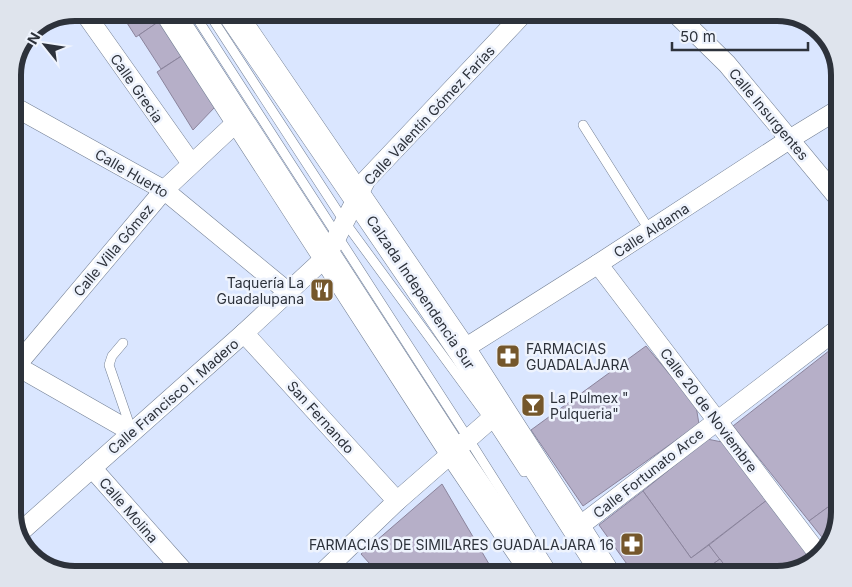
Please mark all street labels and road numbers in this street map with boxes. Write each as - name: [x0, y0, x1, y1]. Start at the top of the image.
- street label: Calle Valentín Gómez Farías: [360, 42, 498, 188]
- street label: Calle Grecia: [107, 50, 167, 126]
- street label: Calle Insurgentes: [726, 65, 812, 163]
- street label: Calle Huerto: [92, 145, 172, 201]
- street label: Calle Aldama: [610, 199, 692, 261]
- street label: Calle Villa Gómez: [69, 200, 157, 300]
- street label: Calzada Independencia Sur: [363, 212, 479, 372]
- street label: Calle Francisco I. Madero: [104, 335, 242, 457]
- street label: Calle 20 de Noviembre: [657, 345, 761, 475]
- street label: San Fernando: [284, 377, 358, 457]
- street label: Calle Fortunato Arce: [590, 425, 706, 521]
- street label: Calle Molina: [96, 474, 162, 546]

